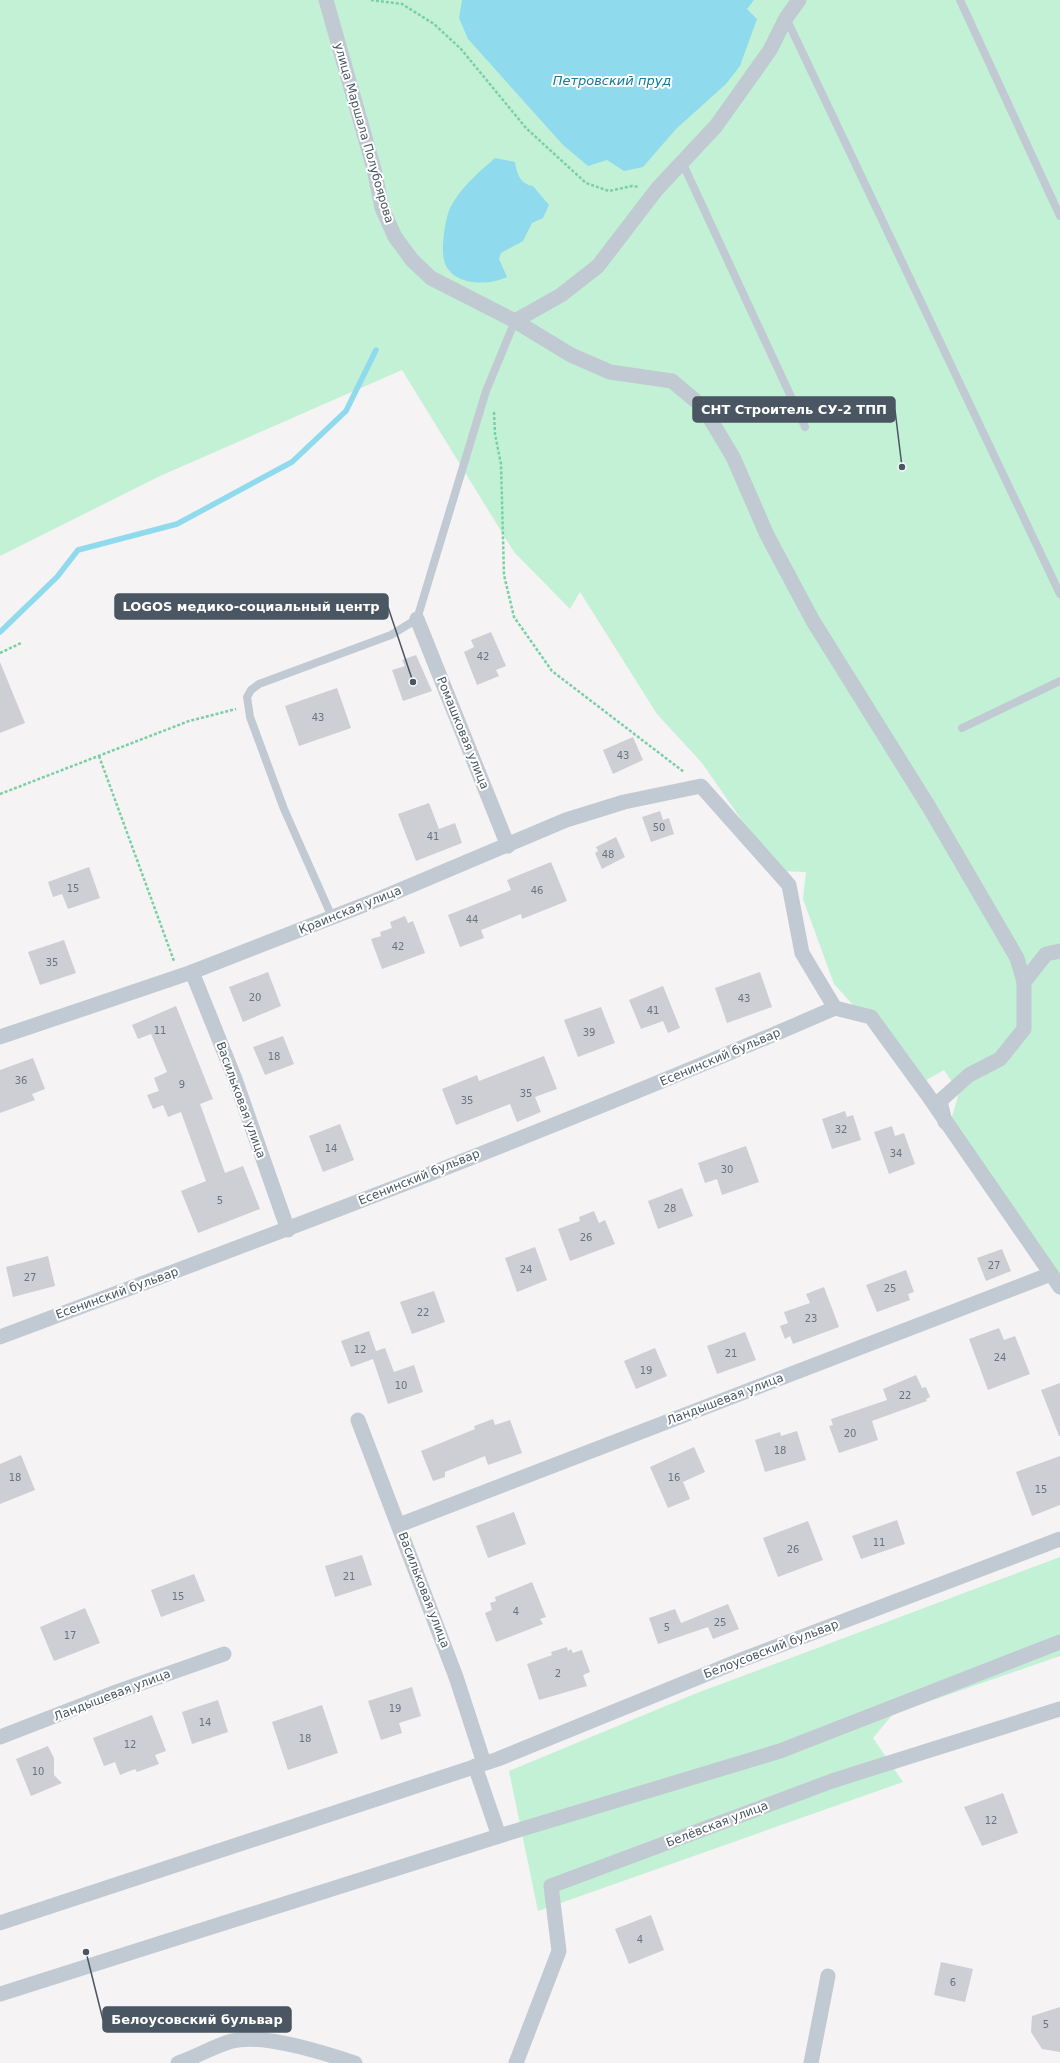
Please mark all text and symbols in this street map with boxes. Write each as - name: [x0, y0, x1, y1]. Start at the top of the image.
- street label: улица Маршала Полубоярова: [332, 41, 396, 225]
- water label: Петровский пруд: [553, 73, 671, 88]
- callout: СНТ Строитель СУ-2 ТПП: [693, 397, 895, 422]
- text: СНТ Строитель СУ-2 ТПП: [701, 402, 887, 417]
- callout: LOGOS медико-социальный центр: [115, 594, 388, 619]
- text: LOGOS медико-социальный центр: [122, 599, 380, 614]
- house number: 42: [477, 651, 489, 662]
- street label: Ромашковая улица: [434, 675, 492, 791]
- house number: 43: [312, 712, 324, 723]
- house number: 43: [617, 750, 629, 761]
- house number: 50: [653, 822, 665, 833]
- house number: 41: [427, 831, 439, 842]
- house number: 48: [602, 849, 614, 860]
- house number: 15: [67, 883, 79, 894]
- street label: Краинская улица: [297, 883, 403, 937]
- house number: 46: [531, 885, 543, 896]
- house number: 44: [466, 914, 478, 925]
- house number: 42: [392, 941, 404, 952]
- house number: 35: [46, 957, 58, 968]
- house number: 20: [249, 992, 261, 1003]
- house number: 43: [738, 993, 750, 1004]
- house number: 41: [647, 1005, 659, 1016]
- house number: 11: [154, 1025, 166, 1036]
- street label: Есенинский бульвар: [658, 1025, 782, 1089]
- house number: 39: [583, 1027, 595, 1038]
- street label: Васильковая улица: [213, 1040, 269, 1160]
- house number: 18: [268, 1051, 280, 1062]
- house number: 36: [15, 1075, 27, 1086]
- house number: 9: [179, 1079, 185, 1090]
- house number: 35: [520, 1088, 532, 1099]
- house number: 35: [461, 1095, 473, 1106]
- house number: 32: [835, 1124, 847, 1135]
- house number: 14: [325, 1143, 337, 1154]
- street label: Есенинский бульвар: [356, 1146, 482, 1208]
- house number: 34: [890, 1148, 902, 1159]
- house number: 30: [721, 1164, 733, 1175]
- house number: 5: [217, 1195, 223, 1206]
- house number: 28: [664, 1203, 676, 1214]
- house number: 26: [580, 1232, 592, 1243]
- house number: 27: [988, 1260, 1000, 1271]
- street label: Есенинский бульвар: [54, 1264, 180, 1322]
- house number: 24: [520, 1264, 532, 1275]
- house number: 27: [24, 1272, 36, 1283]
- house number: 25: [884, 1283, 896, 1294]
- house number: 22: [417, 1307, 429, 1318]
- house number: 23: [805, 1313, 817, 1324]
- house number: 12: [354, 1344, 366, 1355]
- house number: 21: [725, 1348, 737, 1359]
- house number: 24: [994, 1352, 1006, 1363]
- house number: 19: [640, 1365, 652, 1376]
- street label: Ландышевая улица: [665, 1370, 785, 1428]
- house number: 10: [395, 1380, 407, 1391]
- house number: 22: [899, 1390, 911, 1401]
- house number: 20: [844, 1428, 856, 1439]
- house number: 18: [774, 1445, 786, 1456]
- house number: 18: [9, 1472, 21, 1483]
- house number: 16: [668, 1472, 680, 1483]
- house number: 15: [1035, 1484, 1047, 1495]
- street label: Васильковая улица: [395, 1530, 453, 1650]
- house number: 11: [873, 1537, 885, 1548]
- house number: 26: [787, 1544, 799, 1555]
- house number: 21: [343, 1571, 355, 1582]
- house number: 15: [172, 1591, 184, 1602]
- house number: 4: [513, 1606, 519, 1617]
- street label: Белоусовский бульвар: [702, 1617, 840, 1681]
- house number: 25: [714, 1617, 726, 1628]
- house number: 5: [664, 1622, 670, 1633]
- house number: 17: [64, 1630, 76, 1641]
- street label: Ландышевая улица: [52, 1666, 172, 1724]
- house number: 2: [555, 1668, 561, 1679]
- house number: 19: [389, 1703, 401, 1714]
- house number: 14: [199, 1717, 211, 1728]
- house number: 18: [299, 1733, 311, 1744]
- house number: 12: [124, 1739, 136, 1750]
- house number: 10: [32, 1766, 44, 1777]
- street label: Белёвская улица: [664, 1798, 770, 1850]
- house number: 12: [985, 1815, 997, 1826]
- house number: 4: [637, 1934, 643, 1945]
- house number: 6: [950, 1977, 956, 1988]
- callout: Белоусовский бульвар: [103, 2007, 291, 2032]
- text: Белоусовский бульвар: [111, 2012, 283, 2027]
- house number: 5: [1043, 2019, 1049, 2030]

